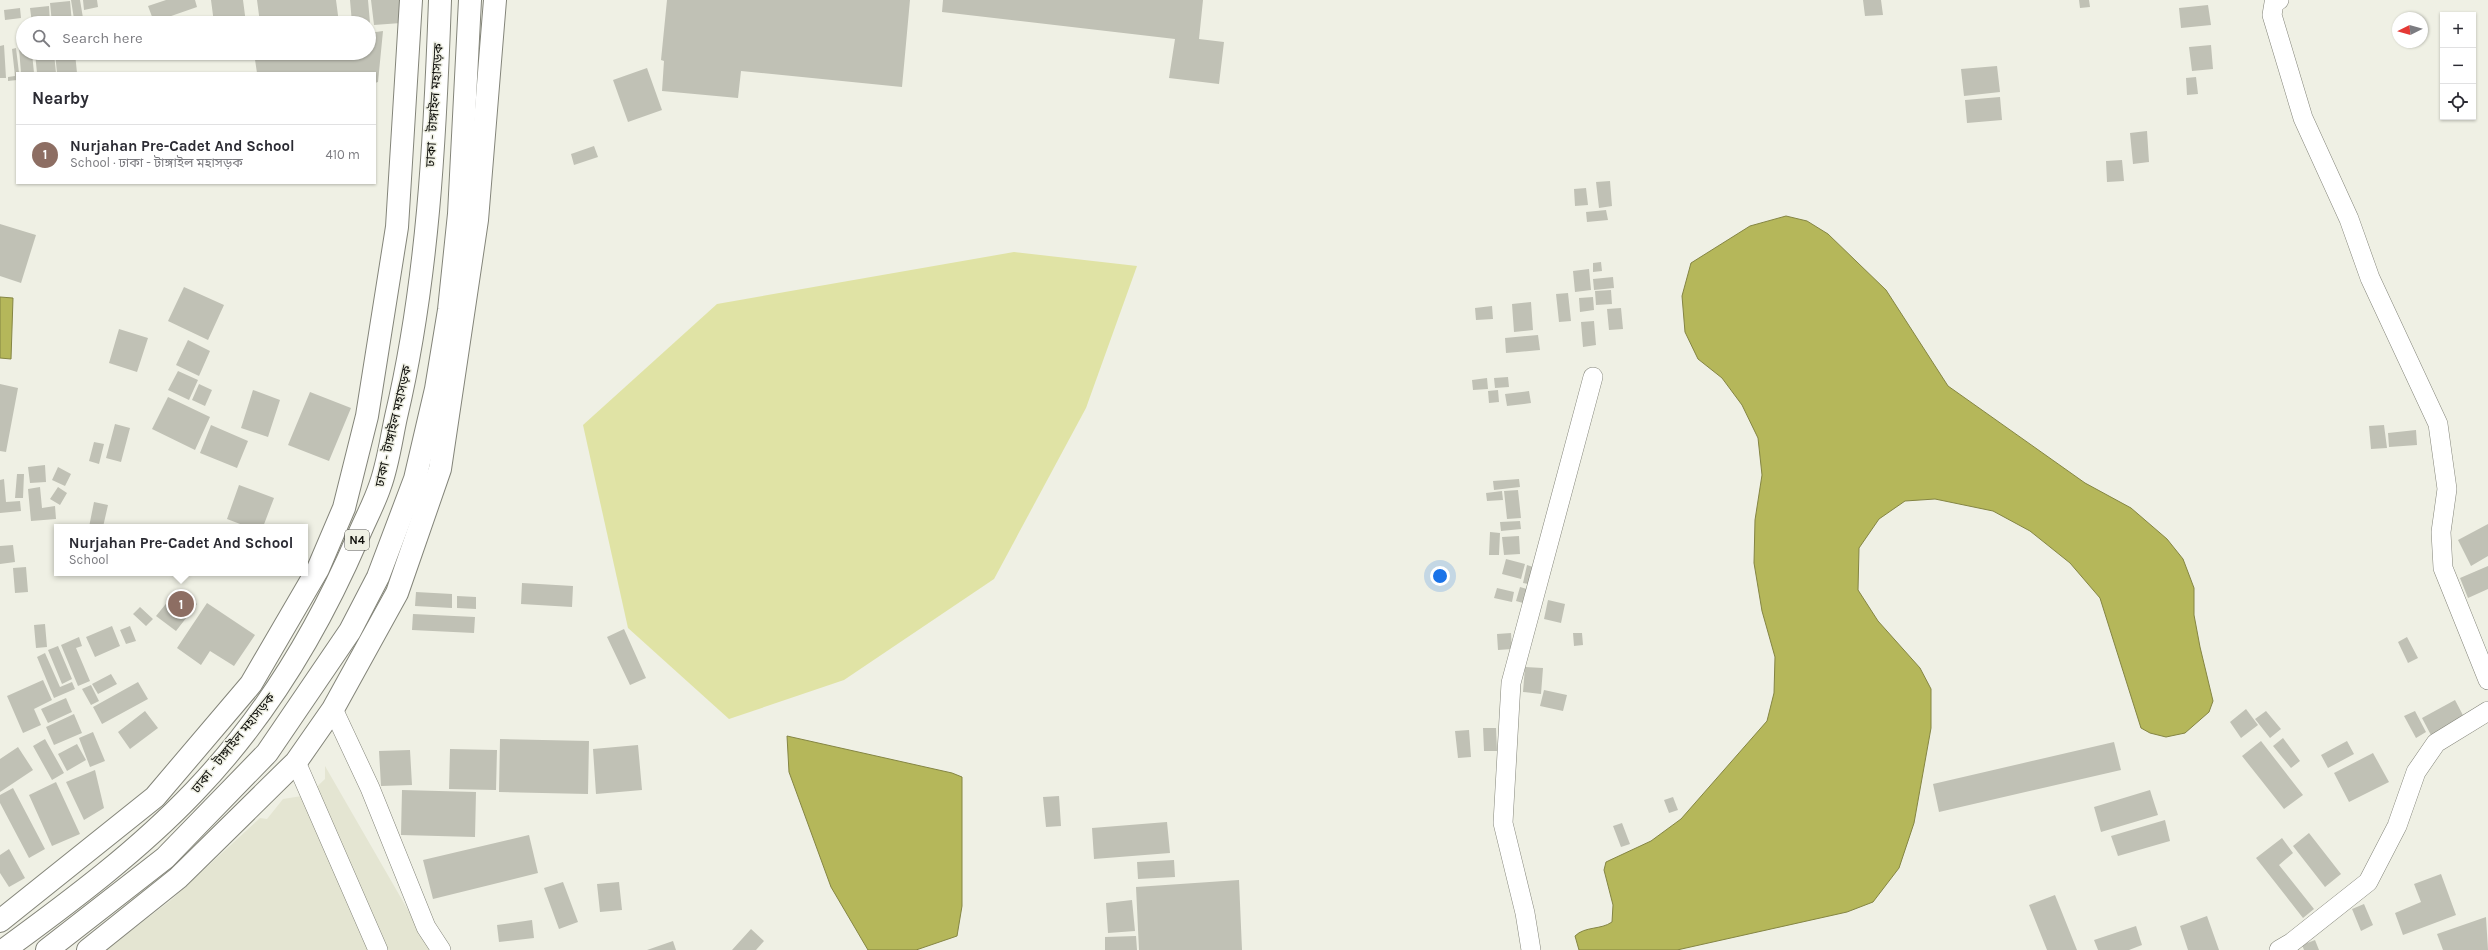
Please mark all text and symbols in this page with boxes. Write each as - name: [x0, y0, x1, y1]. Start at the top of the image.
- north arrow: [2392, 12, 2428, 48]
- map controls: [2440, 12, 2476, 120]
- button: +: [2440, 12, 2476, 48]
- search box: [16, 16, 376, 60]
- icon: search: [30, 27, 52, 49]
- text: Search here: [62, 29, 143, 47]
- street label: ঢাকা - টাঙ্গাইল মহাসড়ক: [422, 42, 446, 168]
- button: −: [2440, 48, 2476, 84]
- button: locate: [2440, 84, 2476, 120]
- text: Nearby: [32, 88, 89, 108]
- text: Nurjahan Pre-Cadet And School: [70, 137, 295, 155]
- text: 1: [43, 147, 47, 162]
- text: 410 m: [325, 147, 360, 162]
- text: School · ঢাকা - টাঙ্গাইল মহাসড়ক: [70, 155, 243, 170]
- street label: ঢাকা - টাঙ্গাইল মহাসড়ক: [372, 363, 414, 489]
- popup: [54, 524, 308, 576]
- road number: N4: [345, 530, 369, 550]
- text: Nurjahan Pre-Cadet And School: [69, 534, 293, 552]
- text: School: [69, 552, 109, 567]
- your location: [1430, 566, 1450, 586]
- pin: 1: [168, 589, 194, 619]
- street label: ঢাকা - টাঙ্গাইল মহাসড়ক: [188, 690, 278, 797]

